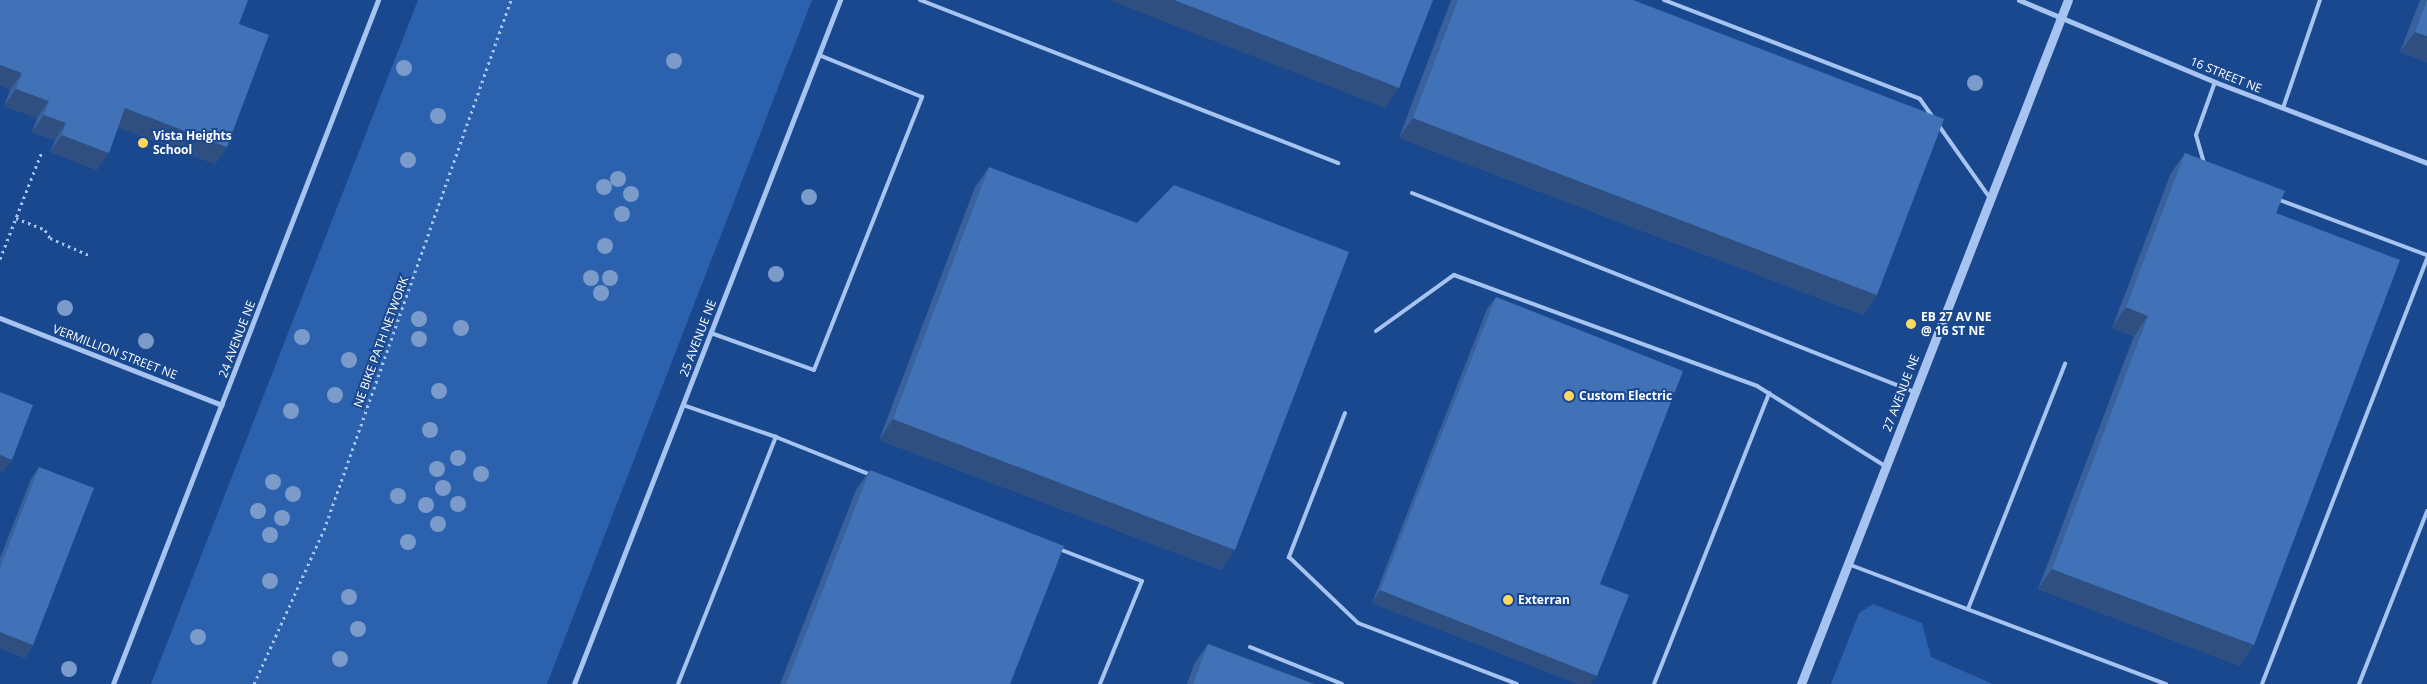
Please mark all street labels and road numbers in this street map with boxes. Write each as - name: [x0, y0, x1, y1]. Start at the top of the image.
- street label: 16 STREET NE: [2188, 54, 2264, 96]
- street label: NE BIKE PATH NETWORK: [351, 275, 411, 409]
- street label: 25 AVENUE NE: [677, 297, 719, 379]
- street label: 24 AVENUE NE: [216, 298, 258, 380]
- street label: VERMILLION STREET NE: [51, 322, 179, 382]
- street label: 27 AVENUE NE: [1880, 352, 1922, 434]

